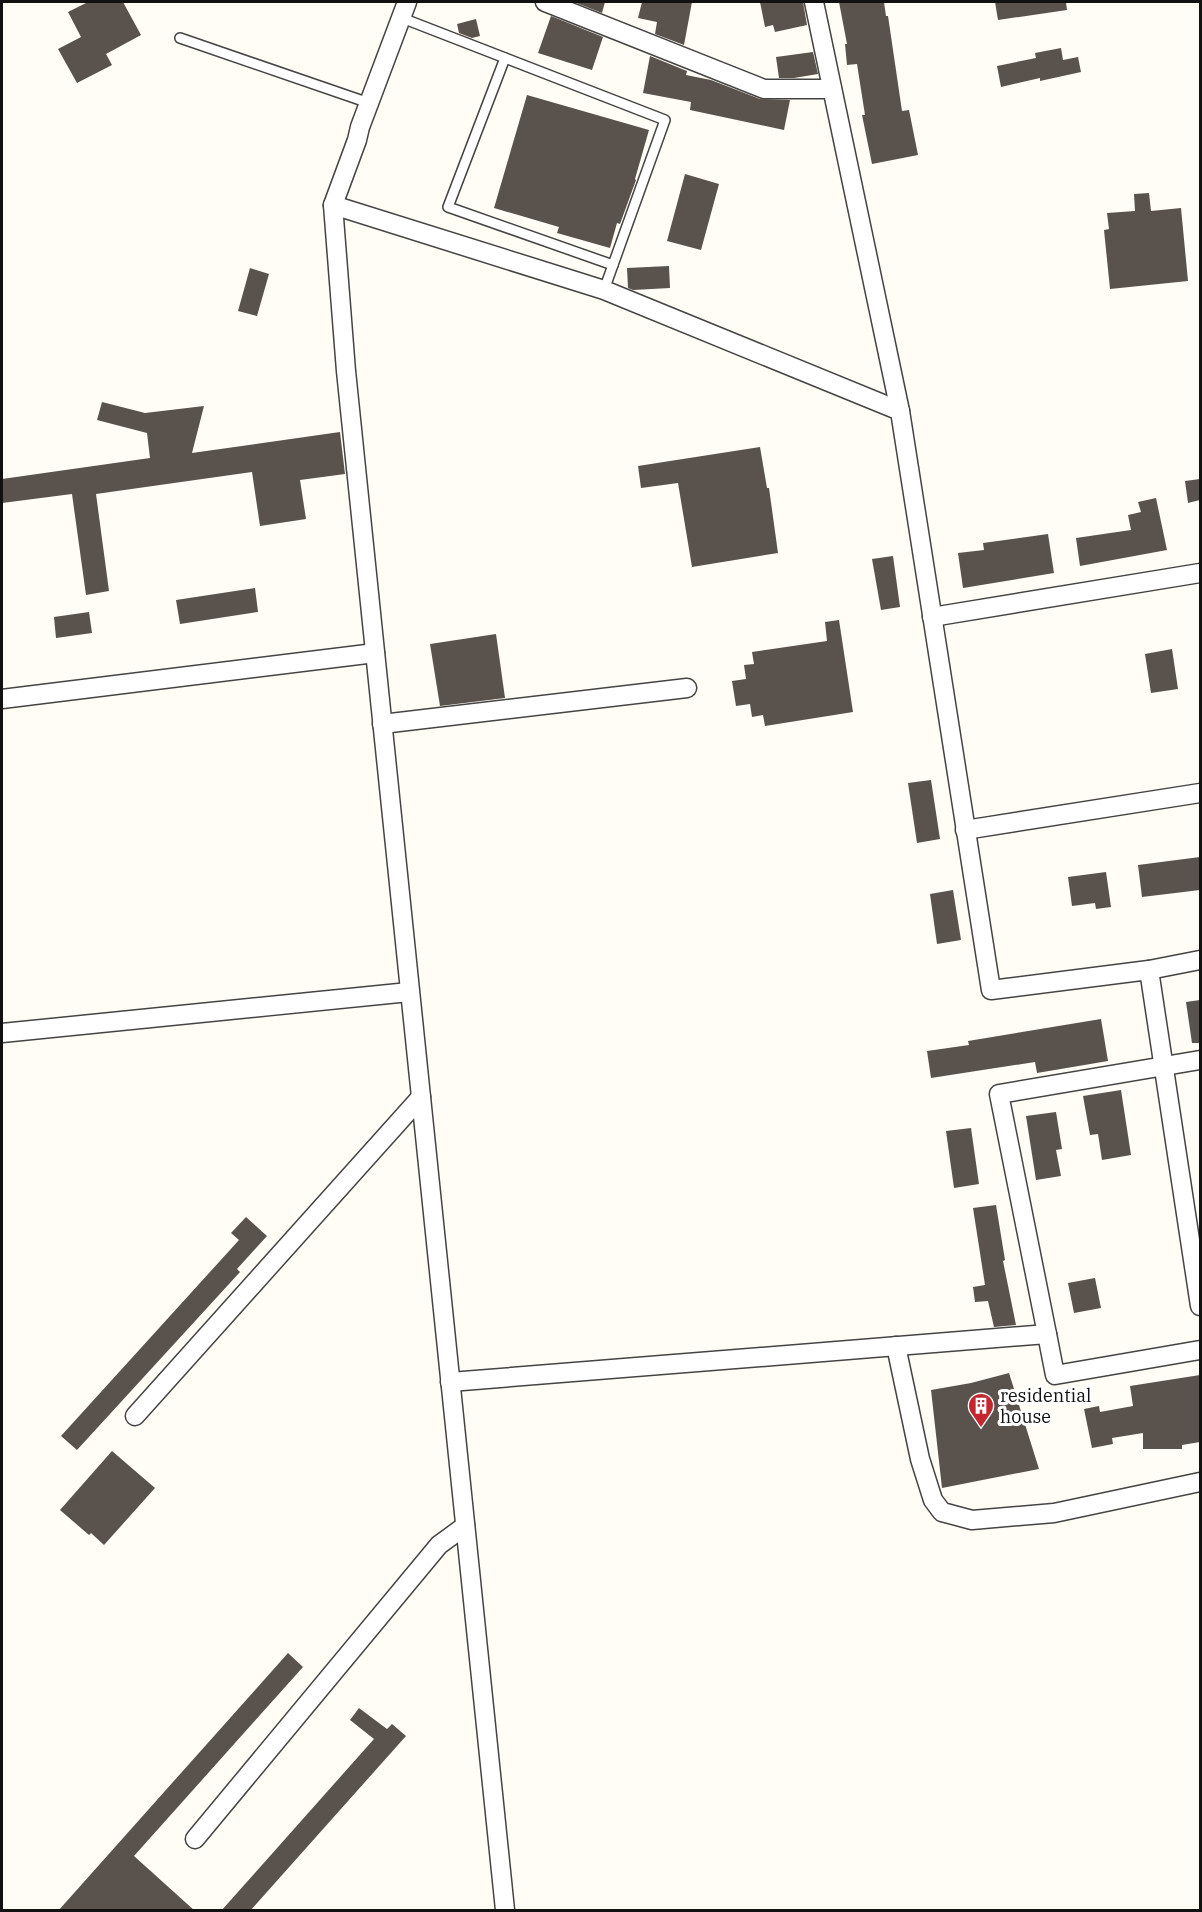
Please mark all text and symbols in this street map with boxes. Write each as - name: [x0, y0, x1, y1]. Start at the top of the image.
- place label: residential house: [1000, 1384, 1091, 1428]
- building icon: residential house: [966, 1391, 996, 1429]

